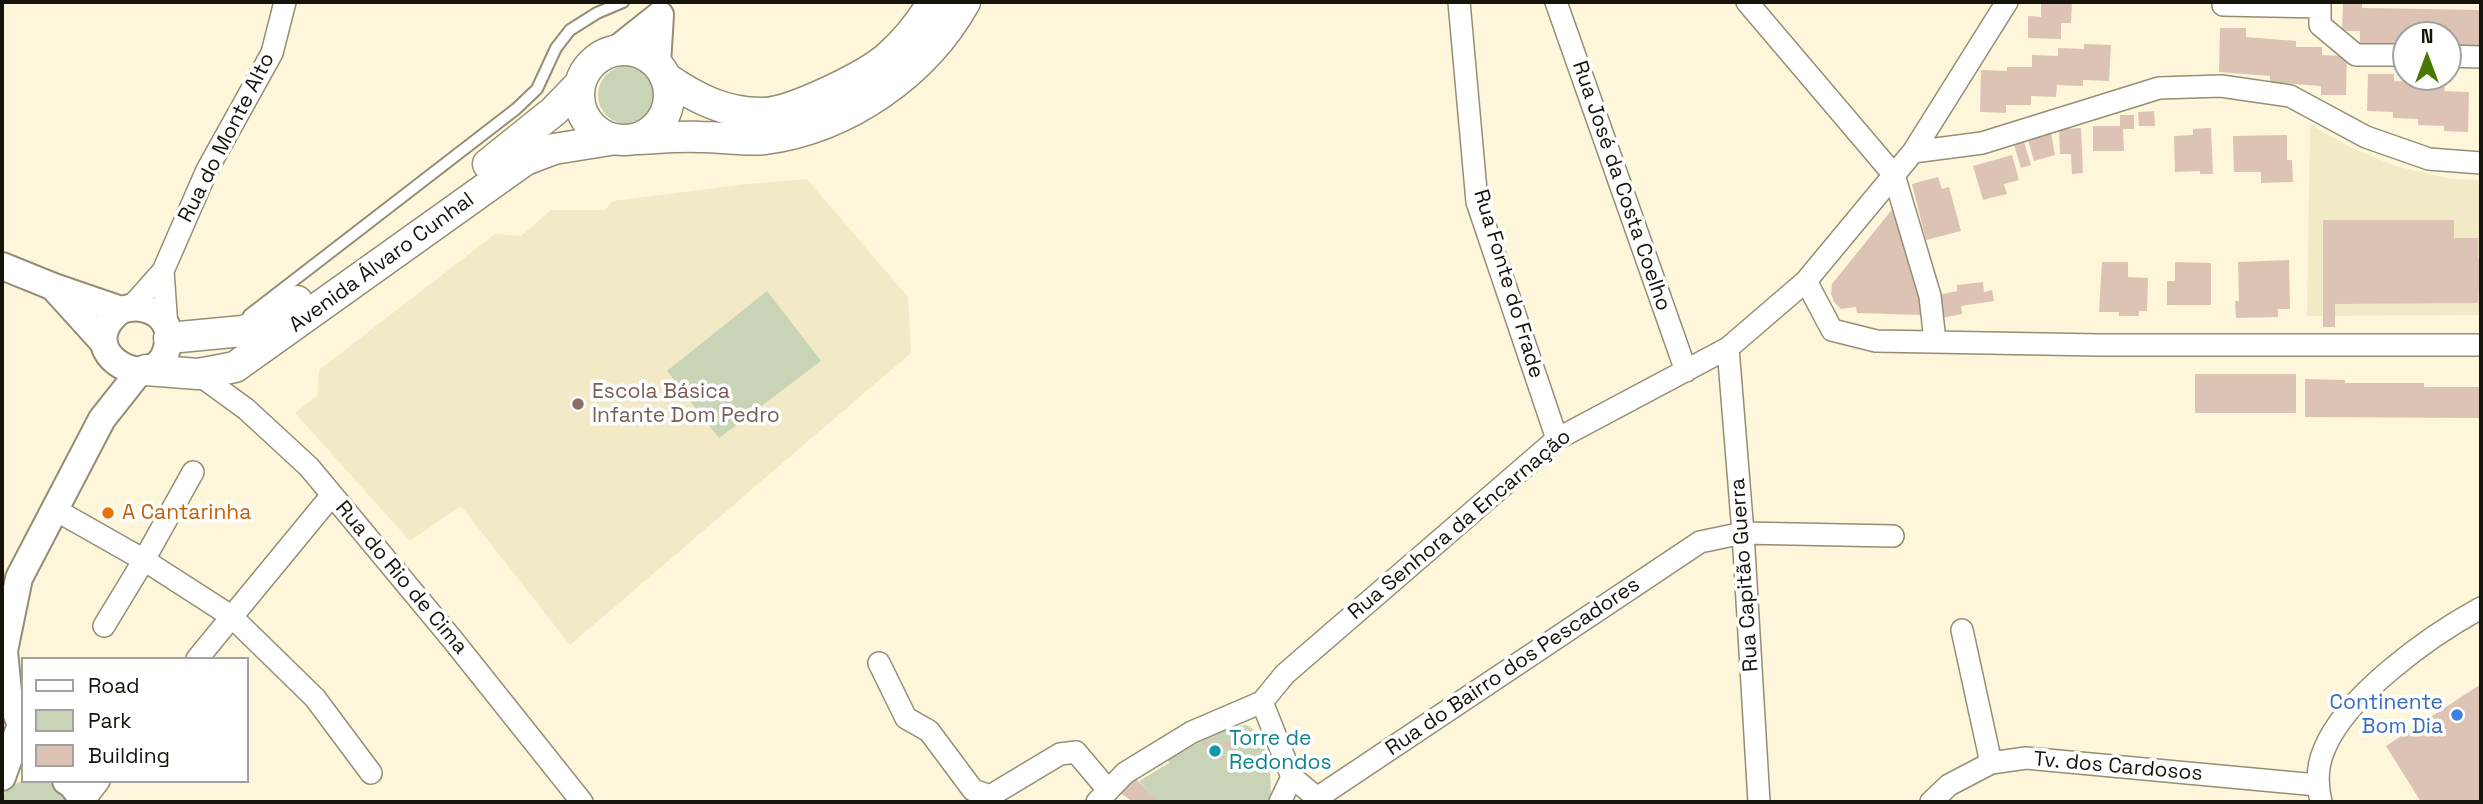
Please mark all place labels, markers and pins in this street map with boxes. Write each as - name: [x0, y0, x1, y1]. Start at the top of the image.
- place label: Escola Básica Infante Dom Pedro: [592, 379, 780, 429]
- marker: Escola Básica Infante Dom Pedro: [570, 396, 586, 412]
- place label: A Cantarinha: [122, 500, 251, 526]
- marker: A Cantarinha: [100, 505, 116, 521]
- place label: Continente Bom Dia: [2330, 690, 2443, 740]
- marker: Continente Bom Dia: [2449, 707, 2465, 723]
- place label: Torre de Redondos: [1229, 726, 1332, 776]
- marker: Torre de Redondos: [1207, 743, 1223, 759]

